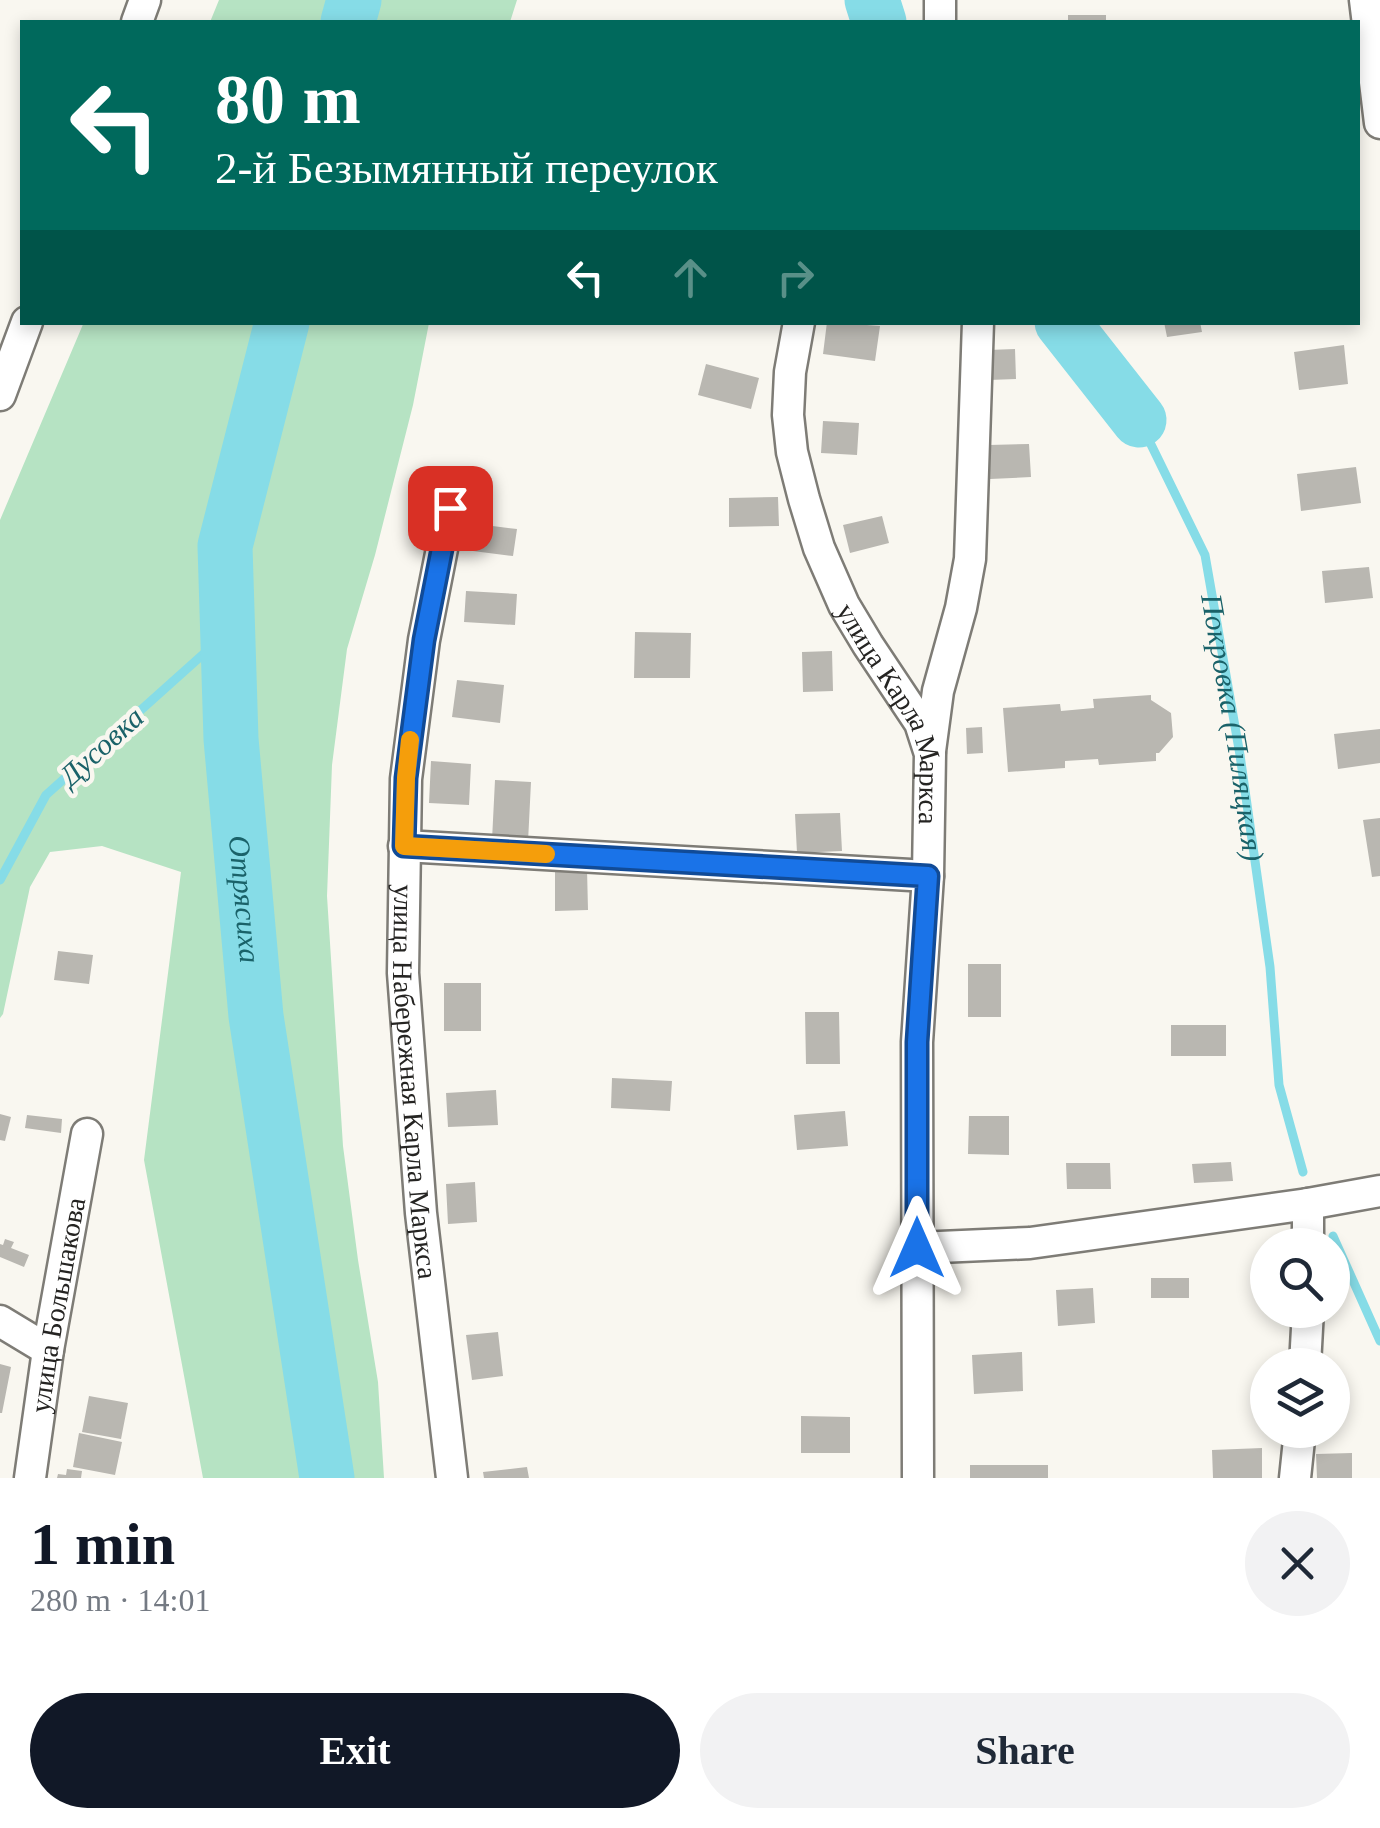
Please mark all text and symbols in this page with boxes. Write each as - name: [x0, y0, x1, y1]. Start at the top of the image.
- icon: left: [50, 60, 180, 190]
- text: 80 m: [215, 61, 361, 138]
- text: 2-й Безымянный переулок: [215, 143, 718, 193]
- icon: left: [558, 250, 613, 305]
- icon: ahead: [663, 250, 718, 305]
- icon: right: [768, 250, 823, 305]
- pin: [408, 466, 493, 551]
- icon: arrive: [423, 481, 478, 536]
- water label: Покровка (Пиляцкая): [1195, 590, 1271, 863]
- street label: улица Карла Маркса: [831, 597, 947, 826]
- water label: Дусовка: [50, 700, 150, 794]
- water label: Отрясиха: [223, 834, 268, 964]
- street label: улица Набережная Карла Маркса: [387, 884, 444, 1281]
- street label: улица Большакова: [24, 1194, 91, 1415]
- position arrow: [865, 1196, 969, 1300]
- map controls: [1250, 1228, 1350, 1448]
- button: search: [1250, 1228, 1350, 1328]
- button: layers: [1250, 1348, 1350, 1448]
- text: 1 min: [30, 1511, 175, 1577]
- button: close: [1245, 1511, 1350, 1616]
- text: 280 m · 14:01: [30, 1582, 210, 1618]
- button: Exit: [30, 1693, 680, 1808]
- button: Share: [700, 1693, 1350, 1808]

